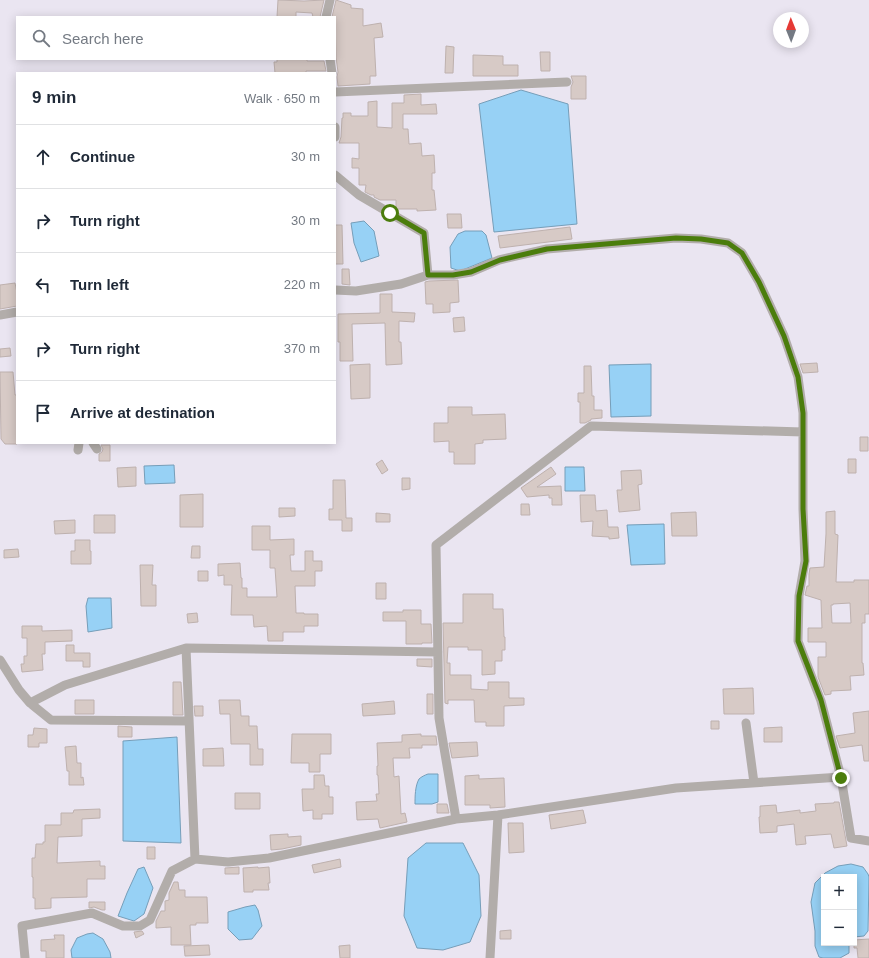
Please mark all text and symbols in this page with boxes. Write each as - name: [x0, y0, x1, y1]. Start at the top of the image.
- north arrow: [773, 12, 809, 48]
- search box: [16, 16, 336, 60]
- icon: search: [30, 27, 52, 49]
- text: Search here: [62, 30, 144, 47]
- text: 9 min: [32, 88, 76, 107]
- text: Walk · 650 m: [244, 91, 320, 106]
- icon: ahead: [32, 146, 54, 168]
- text: Continue: [70, 148, 135, 165]
- text: 30 m: [291, 149, 320, 164]
- route start: [381, 204, 399, 222]
- icon: right: [32, 210, 54, 232]
- text: Turn right: [70, 212, 140, 229]
- text: 30 m: [291, 213, 320, 228]
- icon: left: [32, 274, 54, 296]
- text: Turn left: [70, 276, 129, 293]
- text: 220 m: [284, 277, 320, 292]
- icon: right: [32, 338, 54, 360]
- text: Turn right: [70, 340, 140, 357]
- text: 370 m: [284, 341, 320, 356]
- icon: arrive: [32, 402, 54, 424]
- text: Arrive at destination: [70, 404, 215, 421]
- route end: [832, 769, 850, 787]
- map controls: [821, 874, 857, 946]
- button: +: [821, 874, 857, 910]
- button: −: [821, 910, 857, 946]

